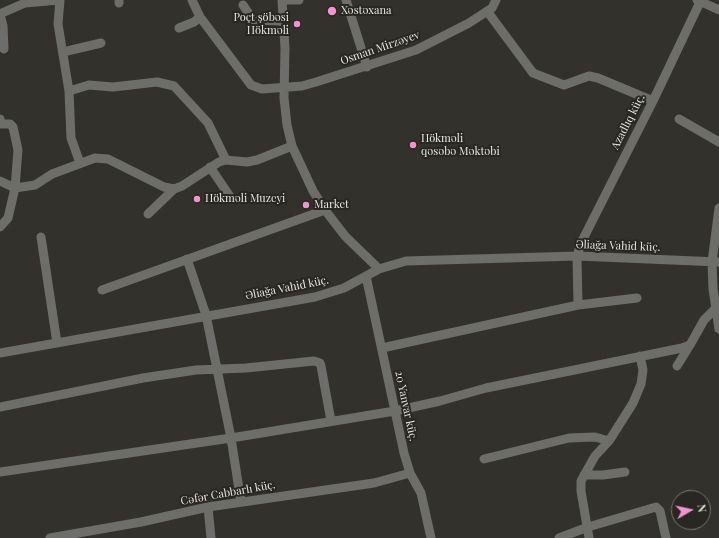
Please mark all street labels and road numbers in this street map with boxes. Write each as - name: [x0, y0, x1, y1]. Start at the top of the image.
- street label: Osman Mirzəyev: [339, 28, 421, 68]
- street label: Azadlıq küç.: [609, 92, 647, 152]
- street label: Əliağa Vahid küç.: [575, 238, 661, 254]
- street label: Əliağa Vahid küç.: [244, 273, 330, 303]
- street label: 20 Yanvar küç.: [392, 370, 420, 442]
- street label: Cəfər Cabbarlı küç.: [180, 478, 276, 508]

